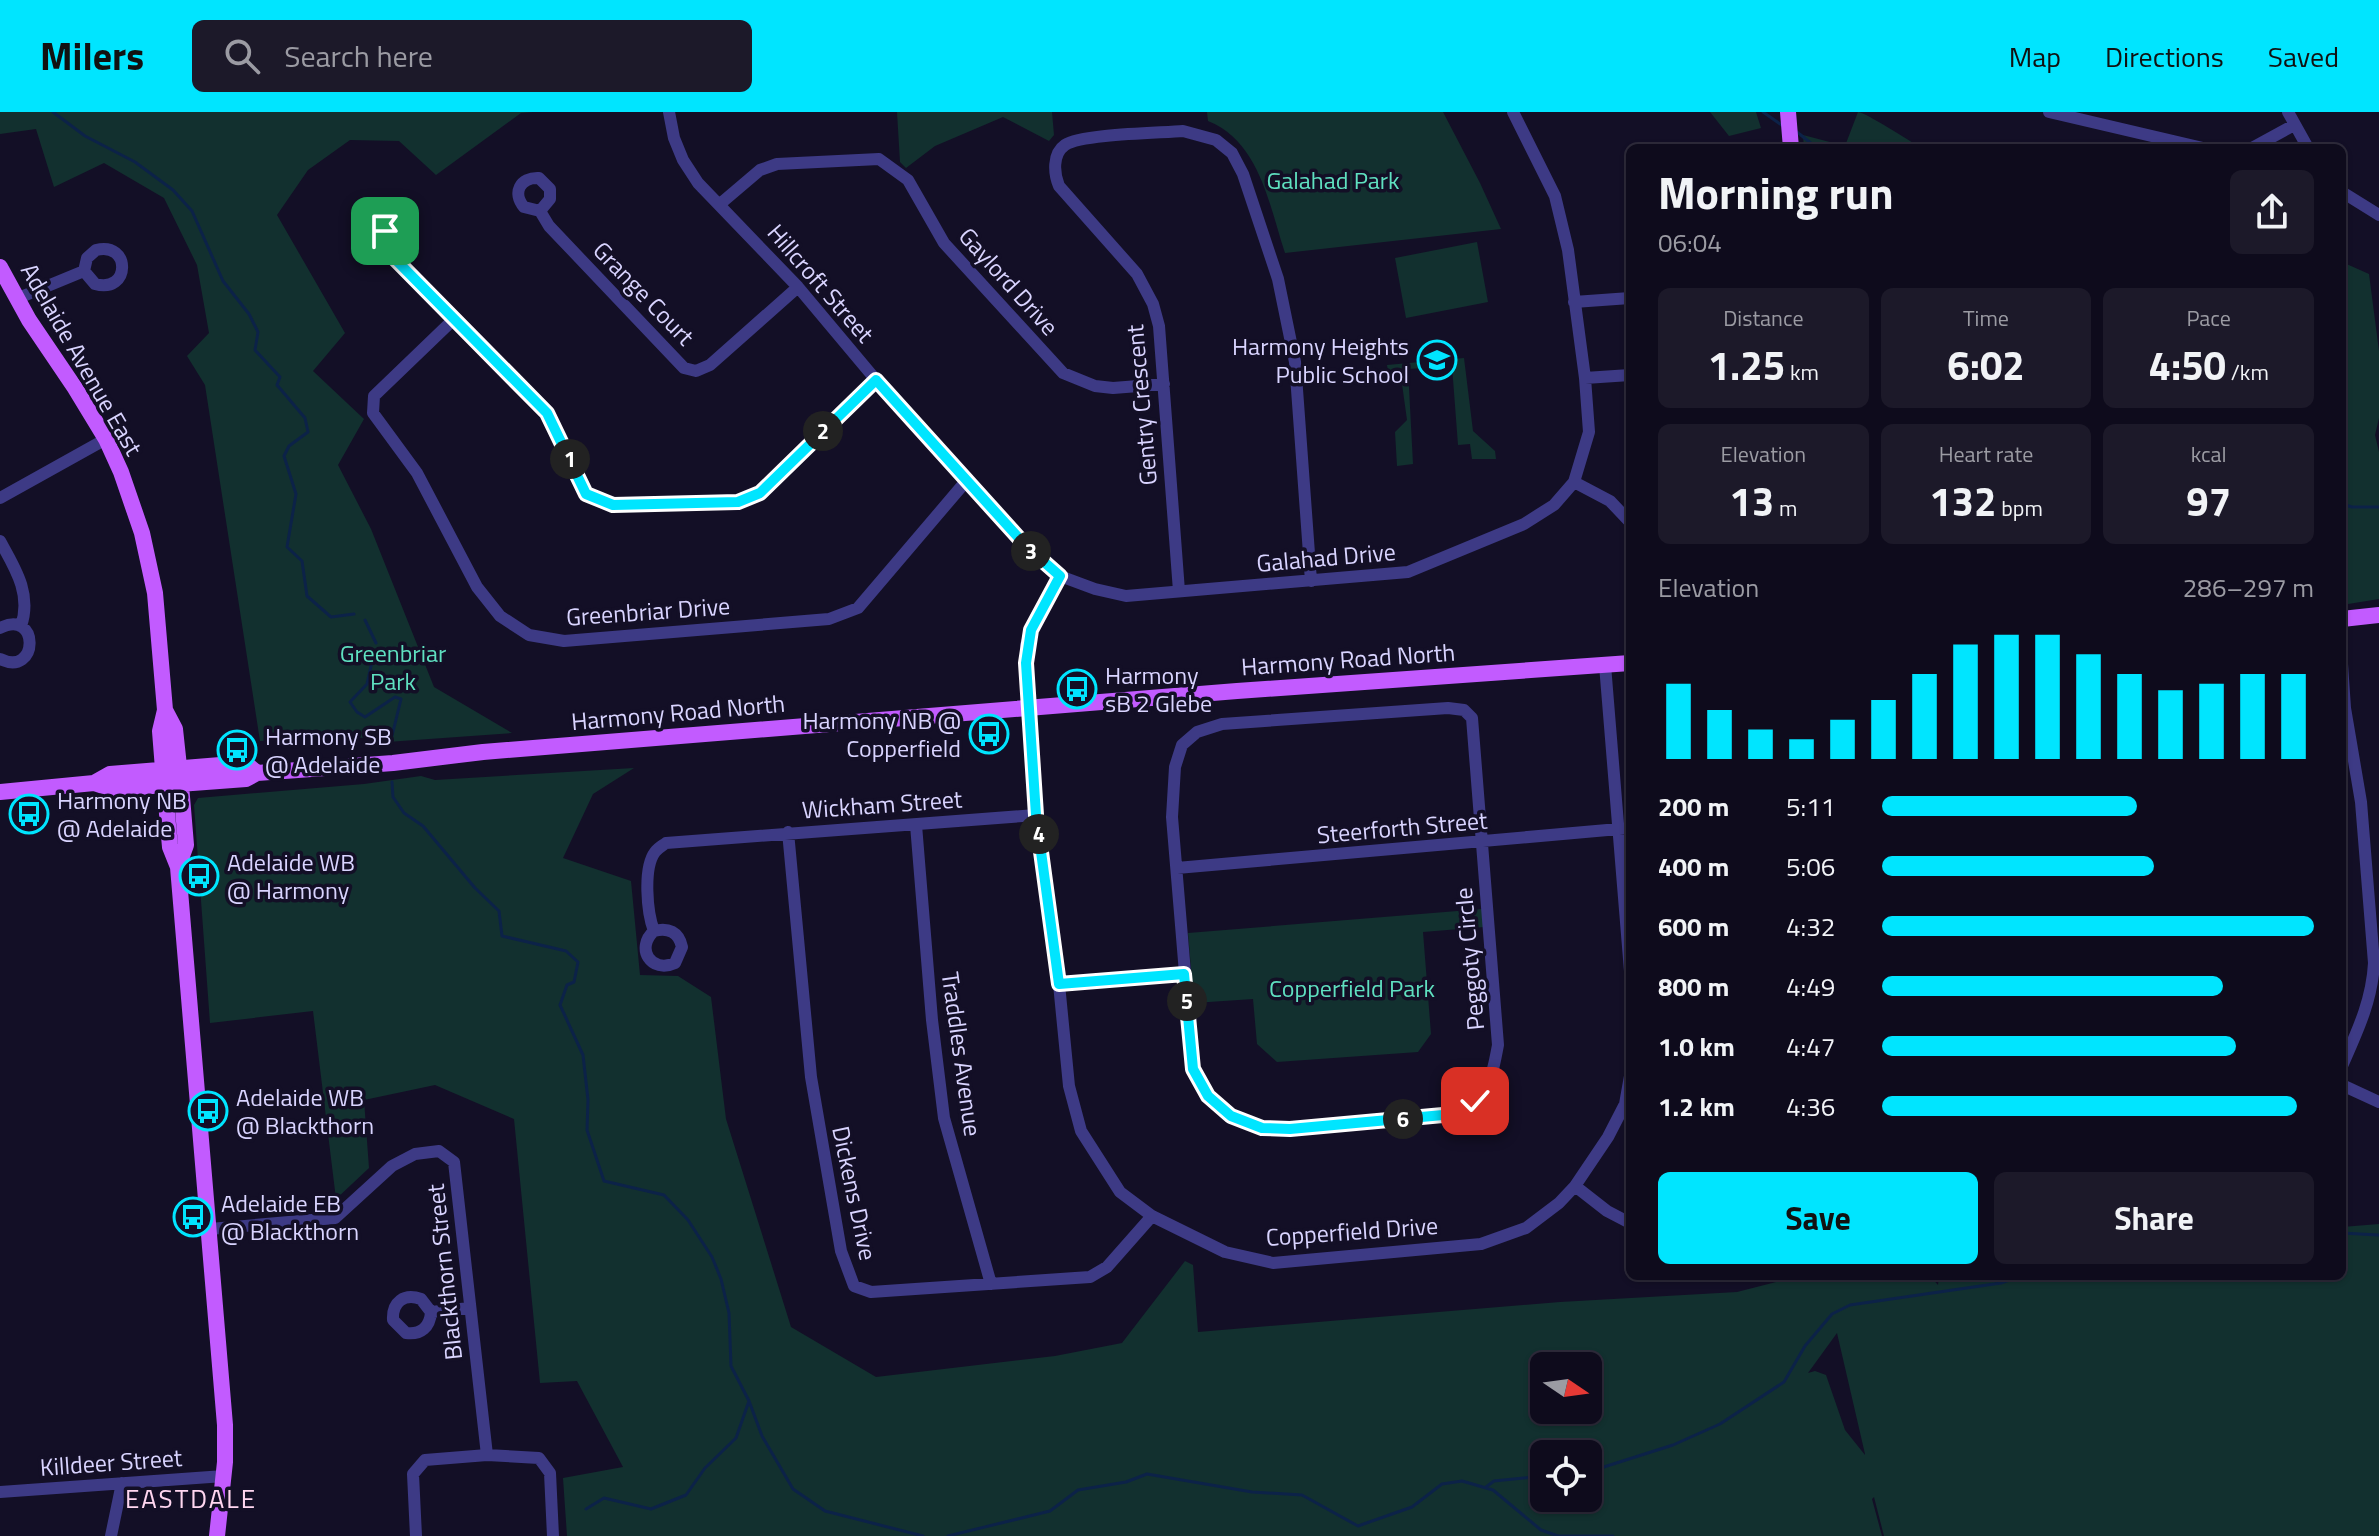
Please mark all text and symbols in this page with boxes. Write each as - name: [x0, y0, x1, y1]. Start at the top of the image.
- search box: [192, 20, 752, 92]
- text: Milers: [40, 27, 144, 85]
- text: Search here: [284, 33, 433, 79]
- icon: search: [220, 34, 264, 78]
- text: Map: [2009, 35, 2061, 78]
- text: Directions: [2105, 35, 2224, 78]
- text: Saved: [2268, 35, 2339, 78]
- text: Morning run: [1658, 159, 1894, 226]
- park label: Galahad Park: [1266, 162, 1400, 198]
- button: share: [2230, 170, 2314, 254]
- pin: [351, 197, 419, 265]
- icon: arrive: [363, 209, 407, 253]
- street label: Hillcroft Street: [759, 216, 883, 351]
- street label: Gaylord Drive: [950, 219, 1068, 343]
- text: 06:04: [1658, 223, 1722, 262]
- street label: Grange Court: [585, 233, 703, 354]
- street label: Adelaide Avenue East: [12, 256, 152, 463]
- text: Distance: [1723, 301, 1804, 335]
- text: Time: [1963, 301, 2009, 335]
- text: Pace: [2186, 301, 2231, 335]
- street label: Gentry Crescent: [1116, 323, 1166, 487]
- place label: Harmony Heights Public School: [1232, 328, 1409, 392]
- text: 1.25: [1708, 335, 1785, 396]
- text: 6:02: [1947, 335, 2025, 396]
- text: 4:50: [2149, 335, 2226, 396]
- school or university icon: Harmony Heights Public School: [1416, 339, 1458, 381]
- text: km: [1785, 355, 1819, 389]
- text: /km: [2226, 355, 2269, 389]
- pin: 2: [803, 411, 843, 451]
- text: 2: [817, 414, 829, 448]
- text: Elevation: [1721, 437, 1806, 471]
- text: Heart rate: [1939, 437, 2033, 471]
- text: kcal: [2191, 437, 2227, 471]
- pin: 1: [550, 439, 590, 479]
- text: 1: [564, 442, 576, 476]
- text: 13: [1729, 471, 1774, 532]
- text: 132: [1929, 471, 1996, 532]
- text: 97: [2186, 471, 2231, 532]
- text: m: [1774, 491, 1797, 525]
- text: bpm: [1996, 491, 2043, 525]
- pin: 3: [1011, 531, 1051, 571]
- street label: Galahad Drive: [1255, 533, 1397, 581]
- text: 3: [1025, 534, 1037, 568]
- text: Elevation: [1658, 568, 1759, 607]
- text: 286–297 m: [2183, 568, 2314, 607]
- street label: Greenbriar Drive: [565, 587, 731, 635]
- street label: Harmony Road North: [1240, 634, 1456, 684]
- park label: Greenbriar Park: [340, 635, 446, 699]
- place label: Harmony sB 2 Glebe: [1105, 657, 1212, 721]
- bus stop icon: Harmony sB 2 Glebe: [1056, 668, 1098, 710]
- street label: Harmony Road North: [570, 685, 786, 739]
- place label: Harmony NB @ Copperfield: [802, 702, 961, 766]
- bus stop icon: Harmony NB @ Copperfield: [968, 713, 1010, 755]
- place label: Harmony SB @ Adelaide: [265, 718, 392, 782]
- bus stop icon: Harmony SB @ Adelaide: [216, 729, 258, 771]
- street label: Wickham Street: [801, 780, 964, 828]
- place label: Harmony NB @ Adelaide: [57, 782, 187, 846]
- text: 200 m: [1658, 787, 1729, 826]
- text: 5:11: [1786, 787, 1835, 826]
- bus stop icon: Harmony NB @ Adelaide: [8, 793, 50, 835]
- street label: Steerforth Street: [1315, 802, 1489, 852]
- pin: 4: [1019, 814, 1059, 854]
- text: 4: [1033, 817, 1045, 851]
- place label: Adelaide WB @ Harmony: [227, 844, 355, 908]
- text: 400 m: [1658, 847, 1729, 886]
- text: 5:06: [1786, 847, 1835, 886]
- bus stop icon: Adelaide WB @ Harmony: [178, 855, 220, 897]
- street label: Peggoty Circle: [1445, 886, 1493, 1032]
- text: 600 m: [1658, 907, 1729, 946]
- text: 4:32: [1786, 907, 1835, 946]
- text: 800 m: [1658, 967, 1729, 1006]
- text: 4:49: [1786, 967, 1835, 1006]
- street label: Traddles Avenue: [933, 970, 991, 1138]
- park label: Copperfield Park: [1269, 970, 1435, 1006]
- pin: 5: [1167, 981, 1207, 1021]
- text: 5: [1181, 984, 1193, 1018]
- text: 1.0 km: [1658, 1027, 1735, 1066]
- text: 4:47: [1786, 1027, 1835, 1066]
- pin: [1441, 1067, 1509, 1135]
- place label: Adelaide WB @ Blackthorn: [236, 1079, 374, 1143]
- icon: check: [1453, 1079, 1497, 1123]
- text: 1.2 km: [1658, 1087, 1735, 1126]
- text: 4:36: [1786, 1087, 1835, 1126]
- bus stop icon: Adelaide WB @ Blackthorn: [187, 1090, 229, 1132]
- pin: 6: [1383, 1099, 1423, 1139]
- text: 6: [1397, 1102, 1409, 1136]
- street label: Dickens Drive: [823, 1123, 887, 1263]
- button: Save: [1658, 1172, 1978, 1264]
- button: Share: [1994, 1172, 2314, 1264]
- street label: Blackthorn Street: [417, 1182, 471, 1362]
- place label: Adelaide EB @ Blackthorn: [221, 1185, 359, 1249]
- bus stop icon: Adelaide EB @ Blackthorn: [172, 1196, 214, 1238]
- street label: Copperfield Drive: [1265, 1207, 1439, 1255]
- north arrow: [1530, 1352, 1602, 1424]
- map controls: [1530, 1352, 1602, 1512]
- street label: Killdeer Street: [39, 1439, 184, 1485]
- button: locate: [1530, 1440, 1602, 1512]
- district label: EASTDALE: [125, 1479, 257, 1518]

